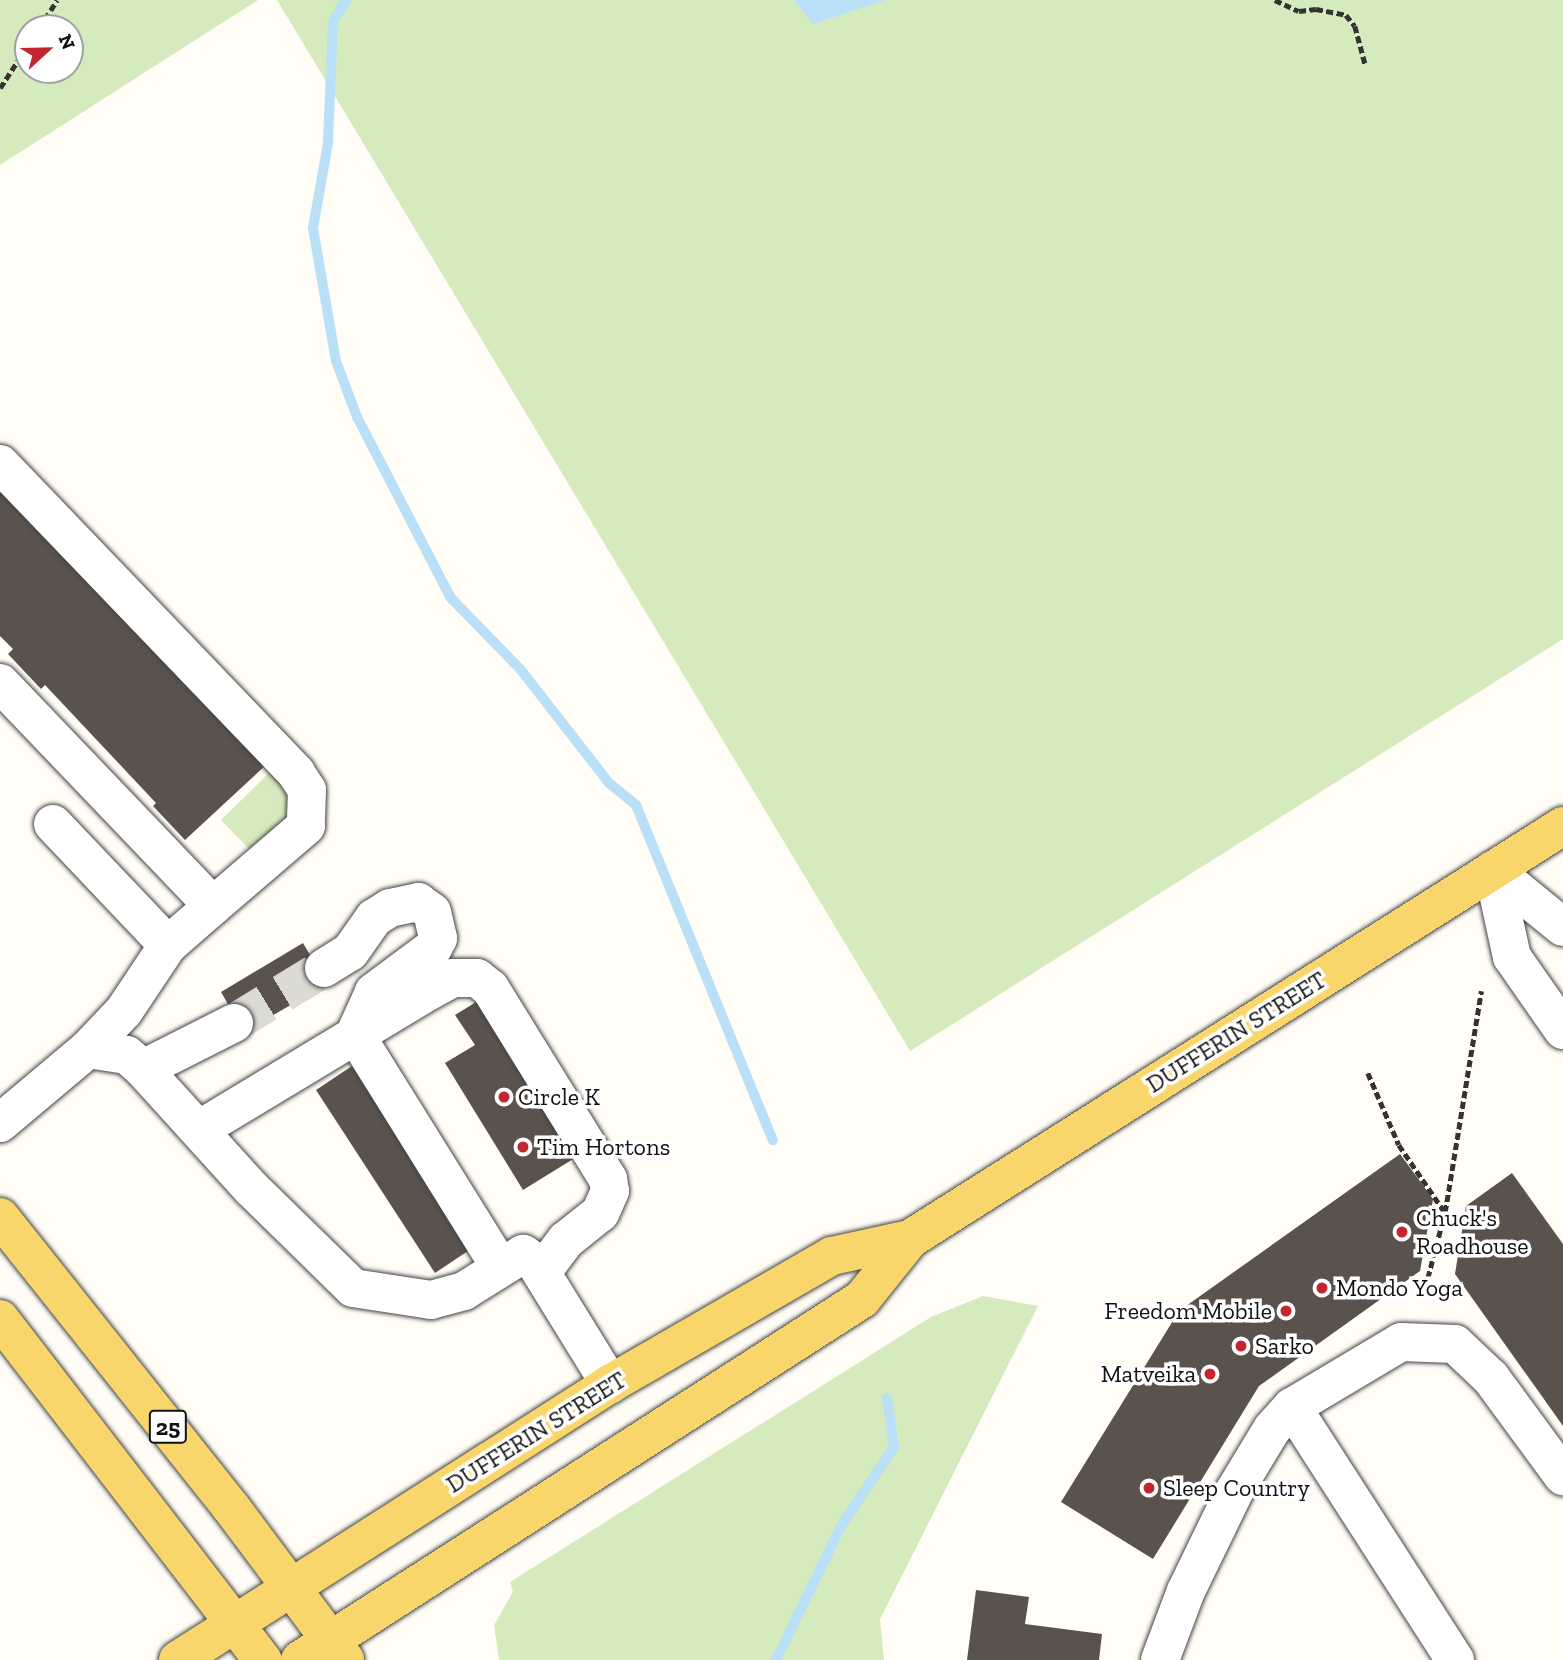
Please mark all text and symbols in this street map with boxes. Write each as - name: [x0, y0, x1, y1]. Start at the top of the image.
- north arrow: [14, 14, 84, 84]
- text: N: [54, 31, 80, 53]
- street label: DUFFERIN STREET: [1141, 965, 1331, 1099]
- place label: Circle K: [518, 1083, 600, 1111]
- marker: Circle K: [496, 1089, 512, 1105]
- place label: Tim Hortons: [537, 1133, 670, 1161]
- marker: Tim Hortons: [515, 1139, 531, 1155]
- place label: Chuck's Roadhouse: [1416, 1204, 1529, 1260]
- marker: Chuck's Roadhouse: [1394, 1224, 1410, 1240]
- place label: Mondo Yoga: [1336, 1274, 1464, 1302]
- marker: Mondo Yoga: [1314, 1280, 1330, 1296]
- place label: Freedom Mobile: [1104, 1297, 1272, 1325]
- marker: Freedom Mobile: [1278, 1303, 1294, 1319]
- place label: Sarko: [1255, 1332, 1314, 1360]
- marker: Sarko: [1233, 1338, 1249, 1354]
- place label: Matveika: [1101, 1360, 1196, 1388]
- street label: DUFFERIN STREET: [441, 1365, 631, 1499]
- marker: Matveika: [1202, 1366, 1218, 1382]
- road number: 25: [149, 1408, 187, 1446]
- place label: Sleep Country: [1163, 1474, 1310, 1502]
- marker: Sleep Country: [1141, 1480, 1157, 1496]

